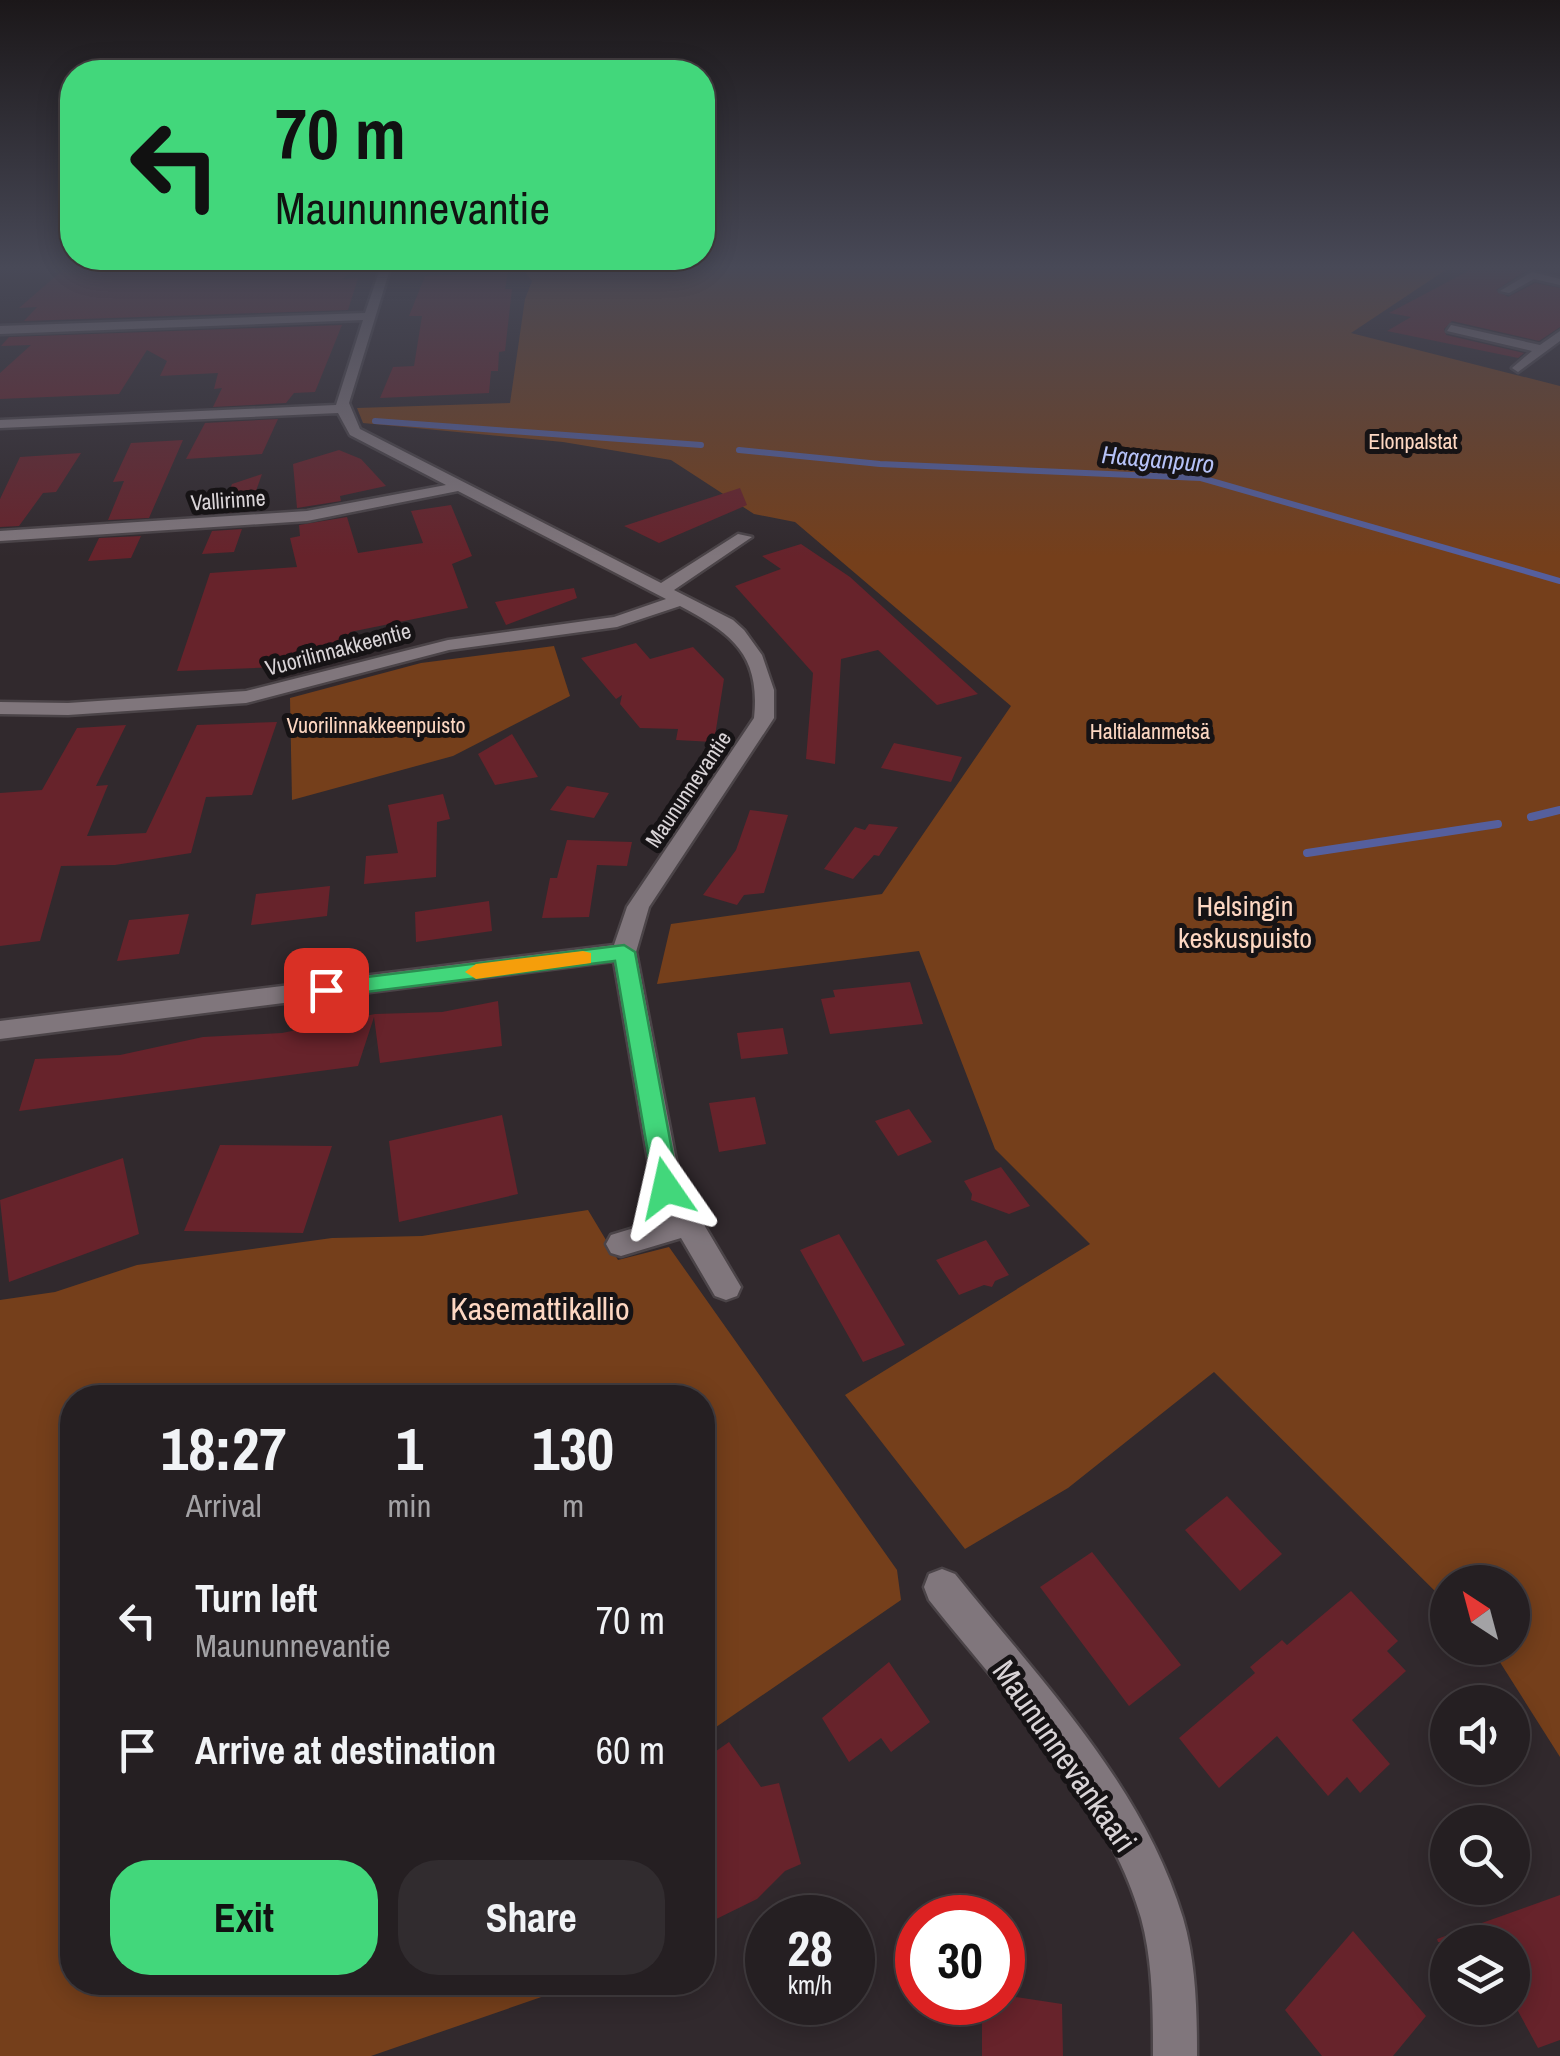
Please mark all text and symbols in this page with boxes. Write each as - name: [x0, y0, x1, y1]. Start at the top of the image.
- text: 70 m: [275, 87, 406, 181]
- icon: left: [110, 100, 240, 230]
- text: Maununnevantie: [275, 177, 550, 238]
- park label: Elonpalstat: [1368, 426, 1458, 456]
- water label: Haaganpuro: [1100, 437, 1216, 481]
- street label: Vallirinne: [190, 482, 266, 518]
- street label: Vuorilinnakkeentie: [262, 615, 414, 683]
- park label: Vuorilinnakkeenpuisto: [287, 710, 465, 740]
- park label: Haltialanmetsä: [1090, 716, 1210, 746]
- street label: Maununnevantie: [638, 725, 738, 853]
- park label: Helsingin keskuspuisto: [1178, 887, 1312, 957]
- pin: [284, 948, 369, 1033]
- icon: arrive: [299, 963, 354, 1018]
- position arrow: [614, 1136, 718, 1240]
- park label: Kasemattikallio: [450, 1287, 630, 1330]
- text: 18:27: [161, 1408, 287, 1489]
- text: 1: [396, 1408, 423, 1489]
- text: 130: [532, 1408, 614, 1489]
- text: Arrival: [186, 1484, 262, 1527]
- text: min: [387, 1484, 431, 1527]
- text: m: [562, 1484, 584, 1527]
- north arrow: [1430, 1565, 1530, 1665]
- map controls: [1430, 1565, 1530, 2025]
- text: Turn left: [195, 1573, 317, 1624]
- icon: left: [110, 1593, 165, 1648]
- text: 70 m: [596, 1595, 665, 1646]
- text: Maununnevantie: [195, 1624, 391, 1667]
- street label: Maununnevankaari: [983, 1652, 1147, 1860]
- button: sound: [1430, 1685, 1530, 1785]
- icon: arrive: [110, 1723, 165, 1778]
- text: Arrive at destination: [195, 1725, 496, 1776]
- text: 60 m: [596, 1725, 665, 1776]
- button: search: [1430, 1805, 1530, 1905]
- button: Exit: [110, 1860, 378, 1975]
- button: Share: [398, 1860, 665, 1975]
- speed limit sign: 30: [895, 1895, 1025, 2025]
- text: 28: [787, 1914, 833, 1982]
- button: layers: [1430, 1925, 1530, 2025]
- text: km/h: [788, 1968, 832, 2002]

